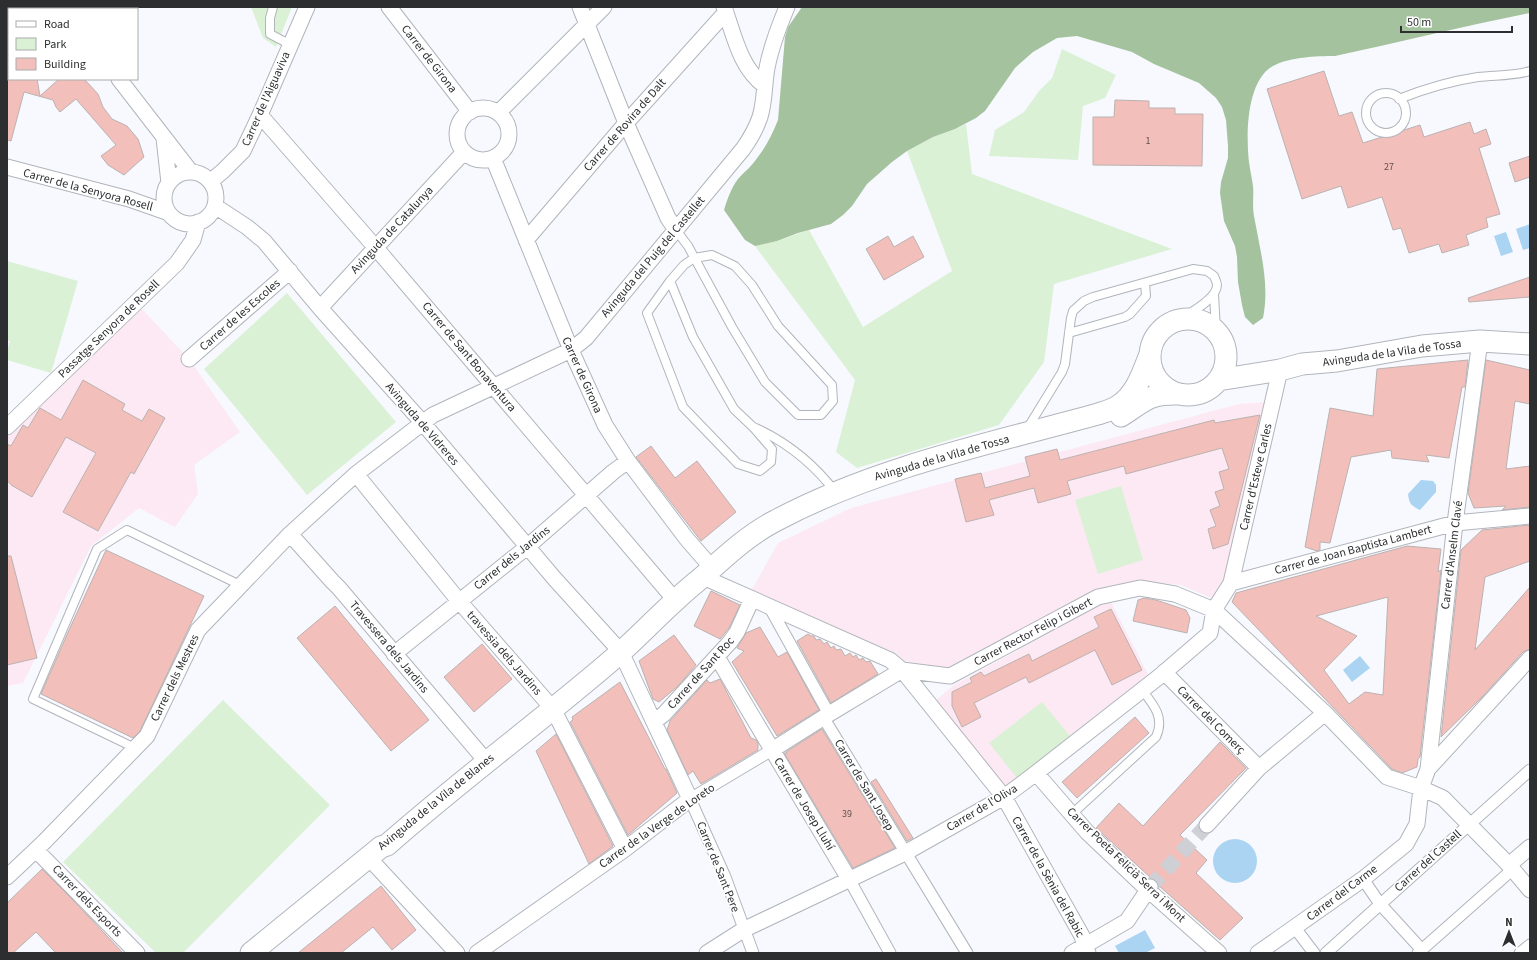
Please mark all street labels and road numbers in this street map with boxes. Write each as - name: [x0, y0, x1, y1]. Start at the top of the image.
- street label: Carrer de Girona: [397, 21, 461, 97]
- street label: Carrer de l'Aiguaviva: [237, 49, 295, 149]
- street label: Carrer de Rovira de Dalt: [580, 75, 670, 175]
- street label: Carrer de la Senyora Rosell: [21, 164, 155, 216]
- street label: Avinguda de Catalunya: [347, 182, 437, 278]
- street label: Avinguda del Puig del Castellet: [597, 193, 709, 321]
- street label: Carrer de les Escoles: [196, 275, 284, 355]
- street label: Passatge Senyora de Rosell: [55, 276, 163, 382]
- street label: Carrer de Sant Bonaventura: [418, 298, 520, 416]
- street label: Carrer de Girona: [558, 334, 606, 416]
- street label: Avinguda de la Vila de Tossa: [1322, 335, 1462, 371]
- street label: Avinguda de Vidreres: [381, 379, 463, 469]
- street label: Carrer d'Esteve Carles: [1235, 422, 1277, 532]
- street label: Avinguda de la Vila de Tossa: [873, 431, 1011, 485]
- street label: Carrer d'Anselm Clavé: [1437, 500, 1467, 610]
- street label: Carrer de Joan Baptista Lambert: [1273, 521, 1433, 579]
- street label: Carrer dels Jardins: [470, 522, 554, 594]
- street label: Carrer Rector Felip i Gibert: [971, 594, 1095, 670]
- street label: Travessera dels Jardins: [345, 597, 433, 697]
- street label: travessia dels Jardins: [462, 607, 546, 699]
- street label: Carrer dels Mestres: [146, 631, 204, 725]
- street label: Carrer de Sant Roc: [664, 632, 739, 713]
- street label: Carrer del Comerç: [1173, 682, 1249, 758]
- street label: Carrer de Sant Josep: [830, 736, 898, 834]
- street label: Avinguda de la Vila de Blanes: [374, 750, 498, 854]
- street label: Carrer de Josep Lluhí: [769, 754, 839, 855]
- street label: Carrer de la Verge de Loreto: [596, 780, 718, 872]
- street label: Carrer de l'Oliva: [943, 780, 1021, 836]
- street label: Carrer Poeta Felicià Serra i Mont: [1063, 804, 1189, 926]
- street label: Carrer de la Sènia del Rabic: [1007, 813, 1089, 941]
- street label: Carrer de Sant Pere: [692, 819, 744, 915]
- street label: Carrer del Castell: [1391, 826, 1465, 896]
- street label: Carrer dels Esports: [48, 861, 126, 941]
- street label: Carrer del Carme: [1303, 861, 1381, 925]

